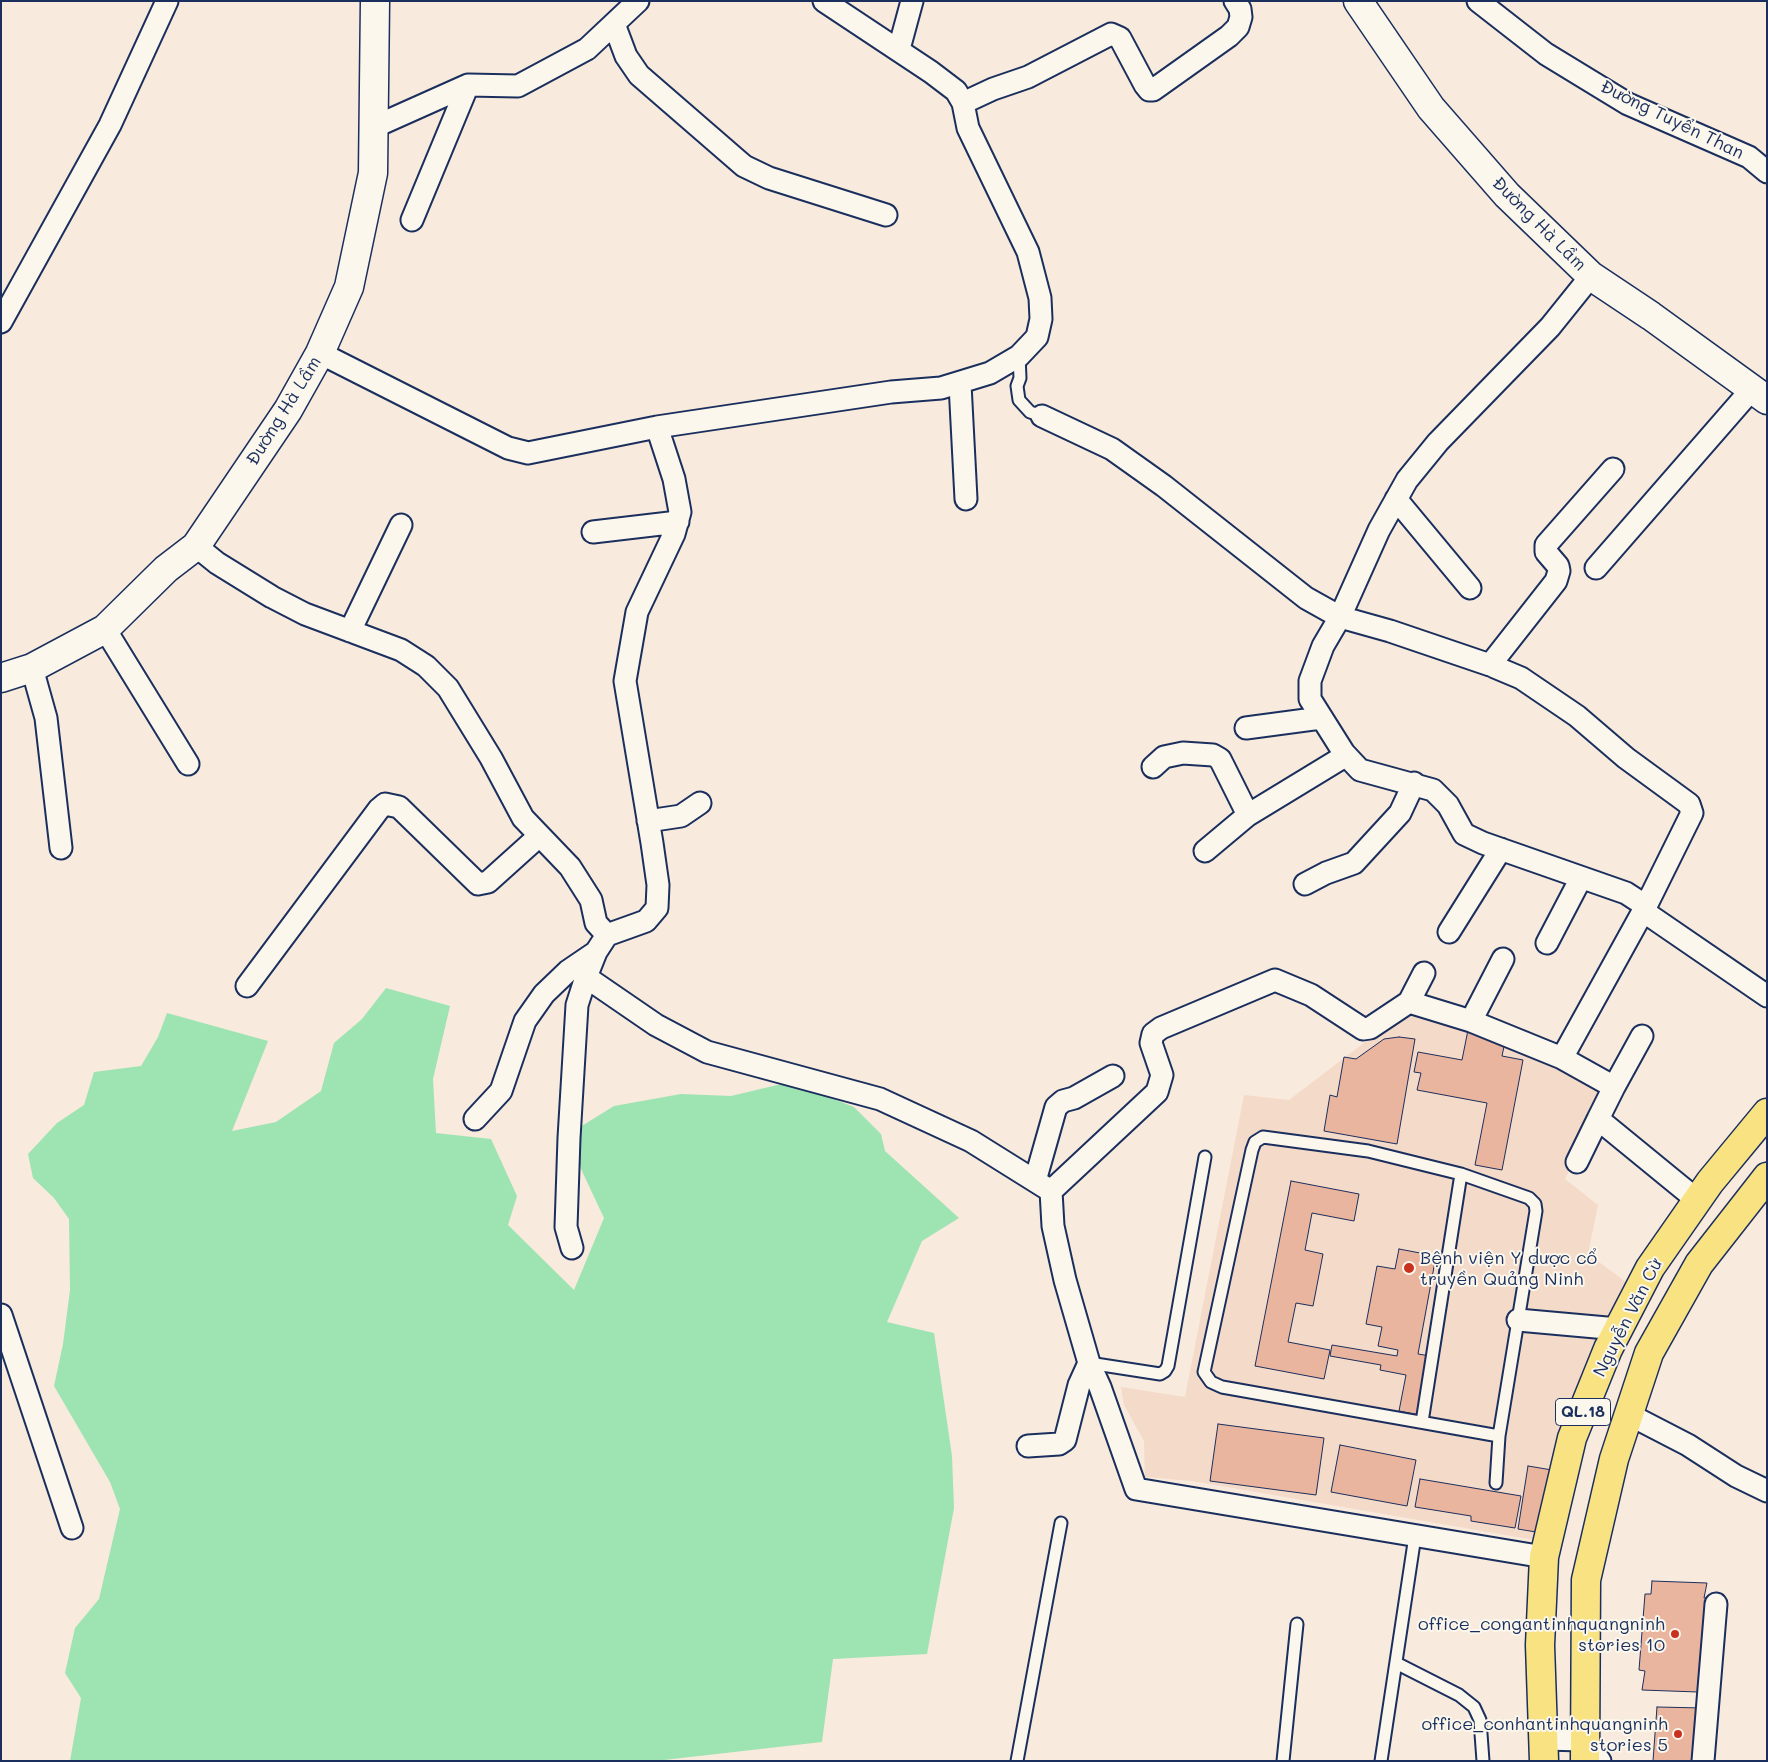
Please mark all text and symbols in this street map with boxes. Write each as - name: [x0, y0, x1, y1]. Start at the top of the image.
- street label: Đường Tuyển Than: [1597, 76, 1747, 164]
- street label: Đường Hà Lầm: [1487, 172, 1591, 276]
- street label: Đường Hà Lầm: [242, 352, 326, 470]
- place label: Bệnh viện Y dược cổ truyền Quảng Ninh: [1420, 1247, 1597, 1290]
- street label: Nguyễn Văn Cừ: [1589, 1255, 1667, 1381]
- marker: Bệnh viện Y dược cổ truyền Quảng Ninh: [1402, 1261, 1416, 1275]
- road number: QL.18: [1556, 1398, 1610, 1425]
- place label: office_congantinhquangninh stories 10: [1418, 1613, 1665, 1656]
- marker: office_congantinhquangninh stories 10: [1669, 1628, 1681, 1640]
- place label: office_conhantinhquangninh stories 5: [1421, 1713, 1668, 1756]
- marker: office_conhantinhquangninh stories 5: [1672, 1728, 1684, 1740]

